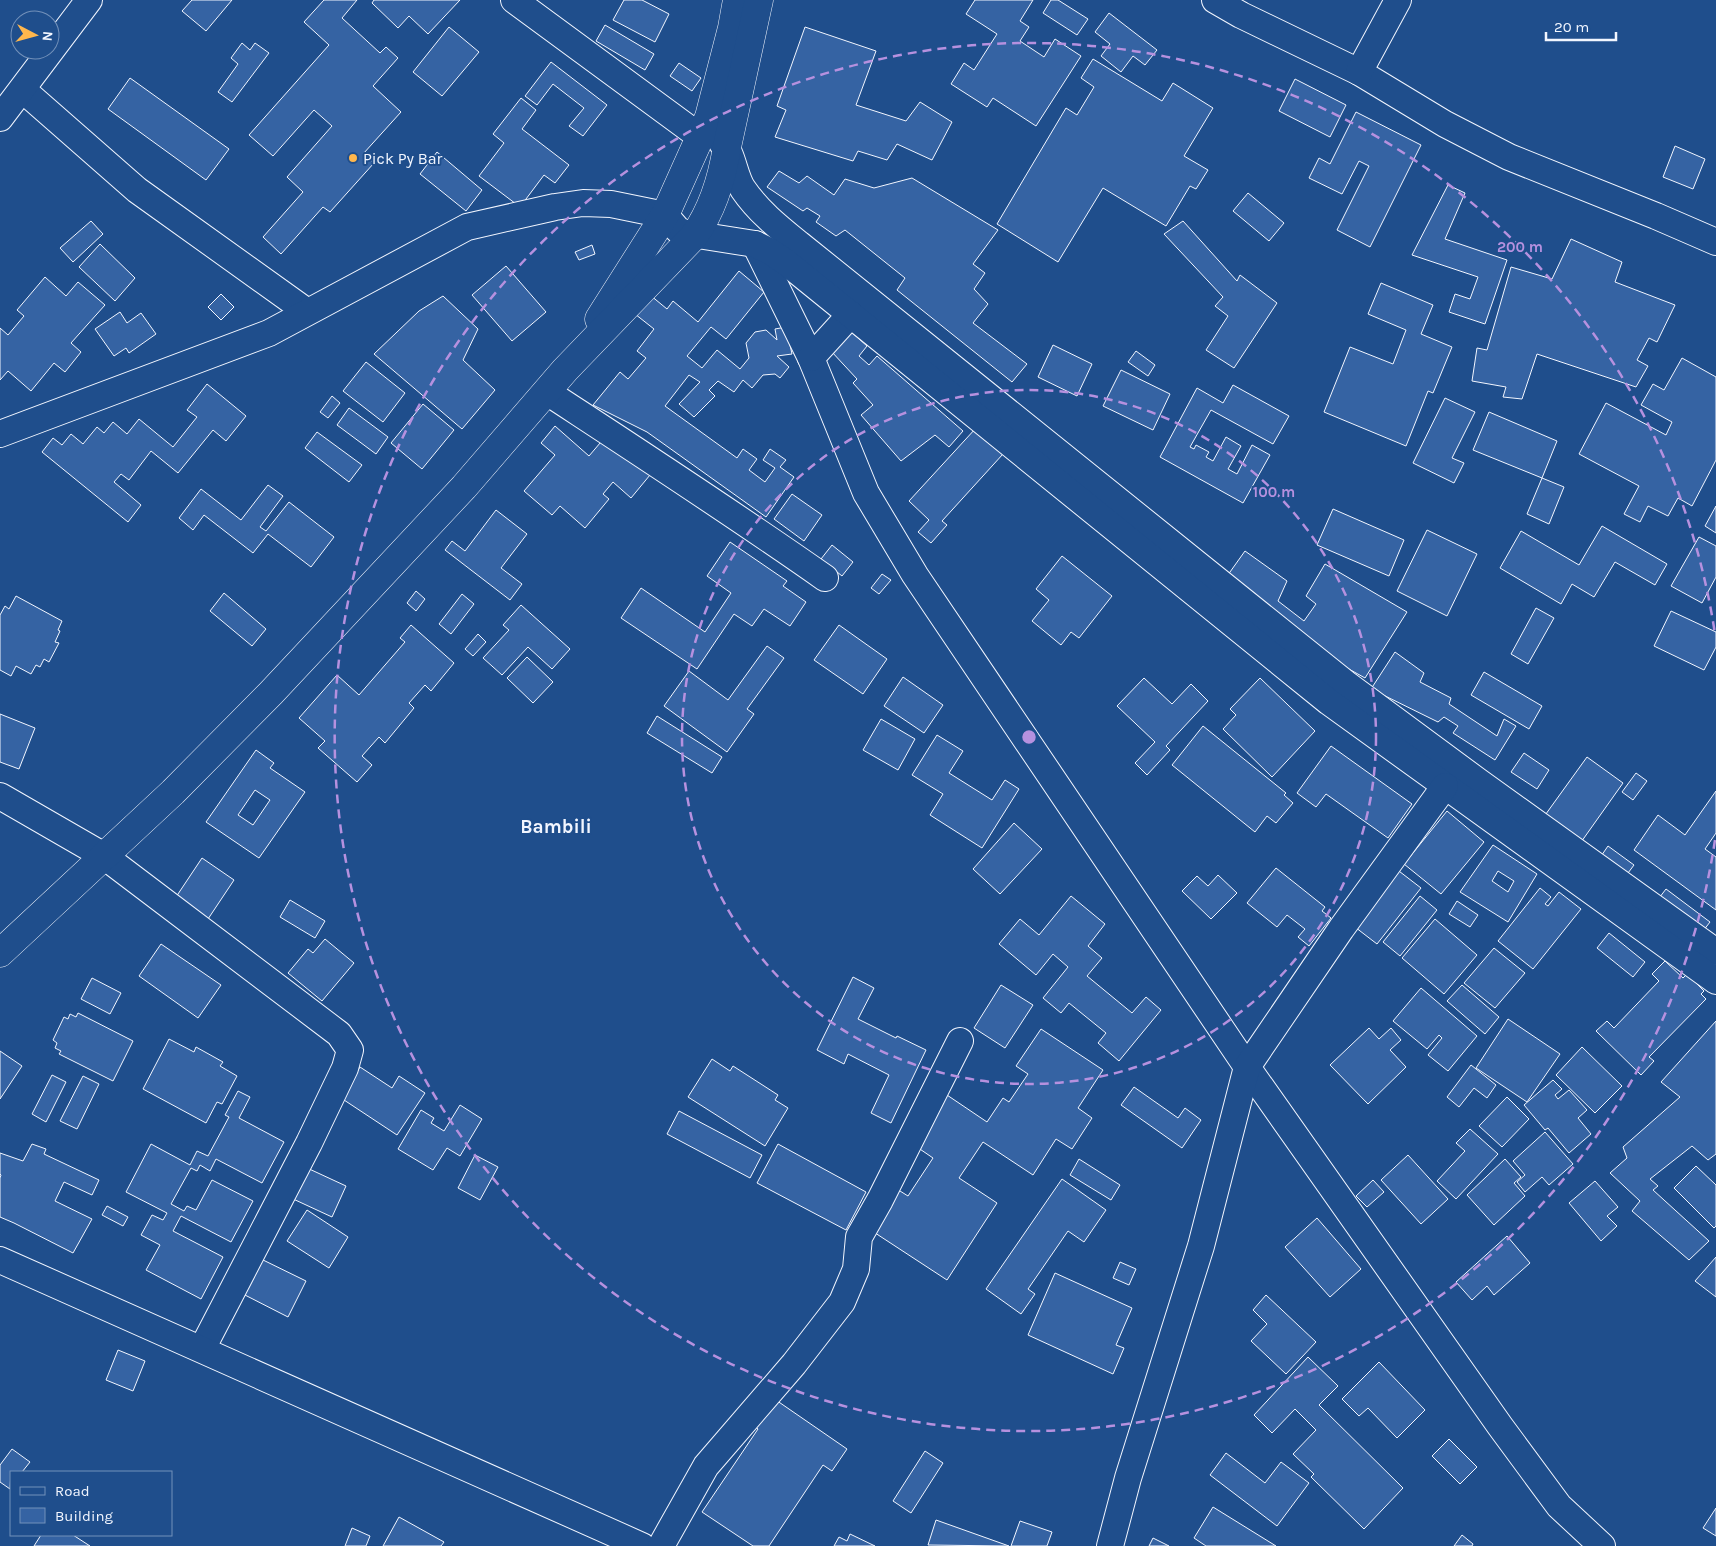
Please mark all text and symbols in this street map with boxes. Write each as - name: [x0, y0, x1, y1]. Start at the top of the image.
- north arrow: [10, 10, 60, 60]
- scale bar: [1546, 10, 1616, 42]
- text: 20 m: [1554, 18, 1589, 36]
- text: N: [38, 30, 56, 42]
- place label: Pick Py Bar: [363, 149, 443, 168]
- marker: Pick Py Bar: [347, 152, 359, 164]
- text: 200 m: [1497, 238, 1543, 256]
- text: 100 m: [1253, 483, 1295, 501]
- centre of rings: [1020, 728, 1038, 746]
- district label: Bambili: [520, 816, 592, 838]
- legend: [10, 1471, 172, 1536]
- text: Road: [55, 1482, 90, 1500]
- text: Building: [55, 1507, 113, 1525]

